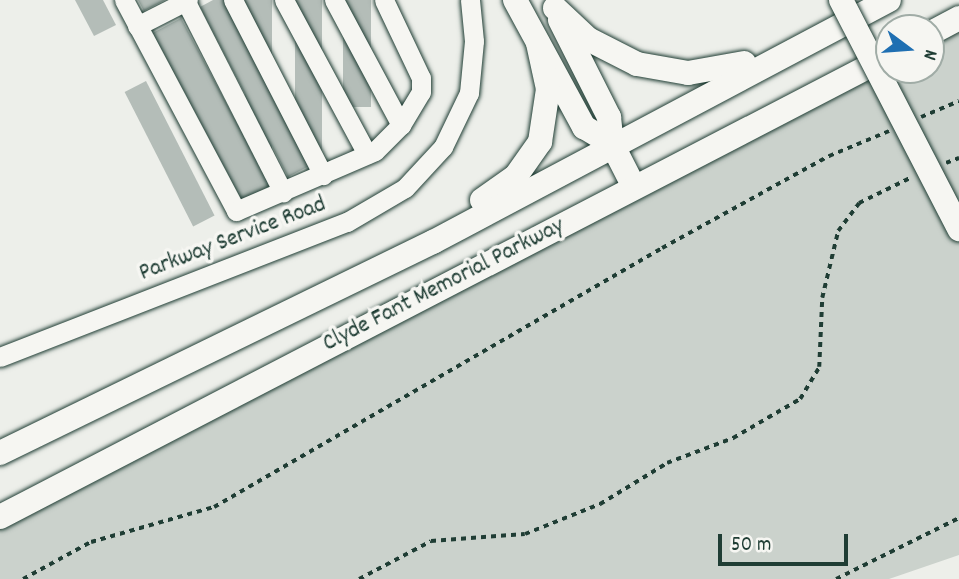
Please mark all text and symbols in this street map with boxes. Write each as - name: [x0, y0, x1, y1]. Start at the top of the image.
- north arrow: [875, 14, 945, 84]
- text: N: [914, 46, 943, 63]
- street label: Parkway Service Road: [135, 191, 331, 289]
- street label: Clyde Fant Memorial Parkway: [319, 213, 569, 359]
- scale bar: [721, 520, 850, 564]
- text: 50 m: [731, 531, 771, 561]

